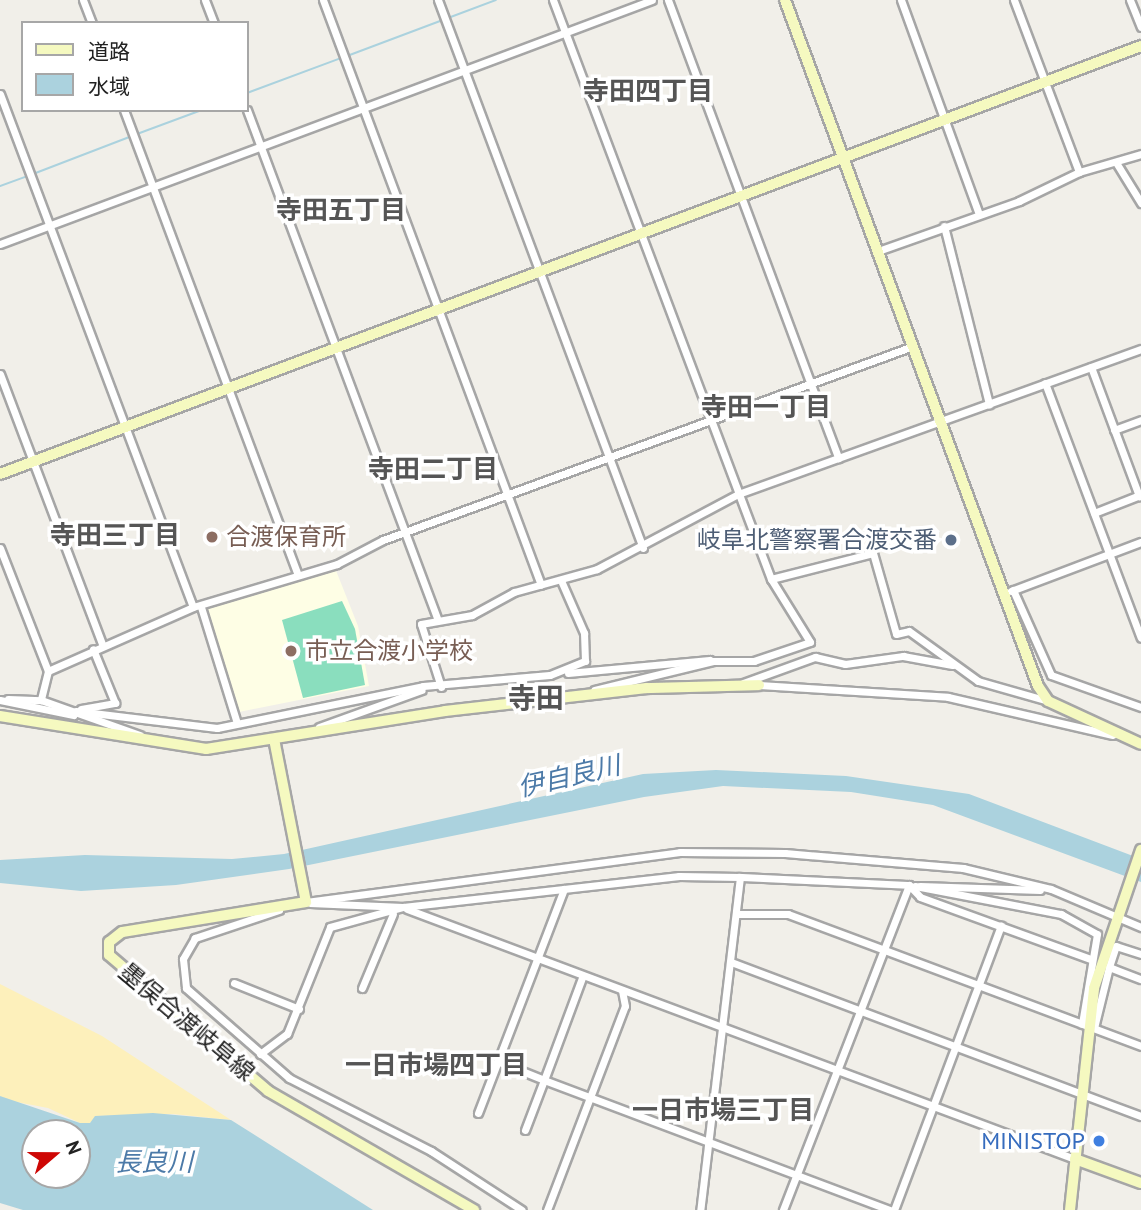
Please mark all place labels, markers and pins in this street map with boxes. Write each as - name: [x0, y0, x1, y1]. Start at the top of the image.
- place label: 合渡保育所: [226, 523, 346, 551]
- place label: 岐阜北警察署合渡交番: [697, 526, 937, 554]
- marker: 合渡保育所: [204, 529, 220, 545]
- marker: 岐阜北警察署合渡交番: [943, 532, 959, 548]
- place label: 市立合渡小学校: [305, 637, 473, 665]
- marker: 市立合渡小学校: [283, 643, 299, 659]
- place label: MINISTOP: [981, 1127, 1085, 1155]
- marker: MINISTOP: [1091, 1133, 1107, 1149]

